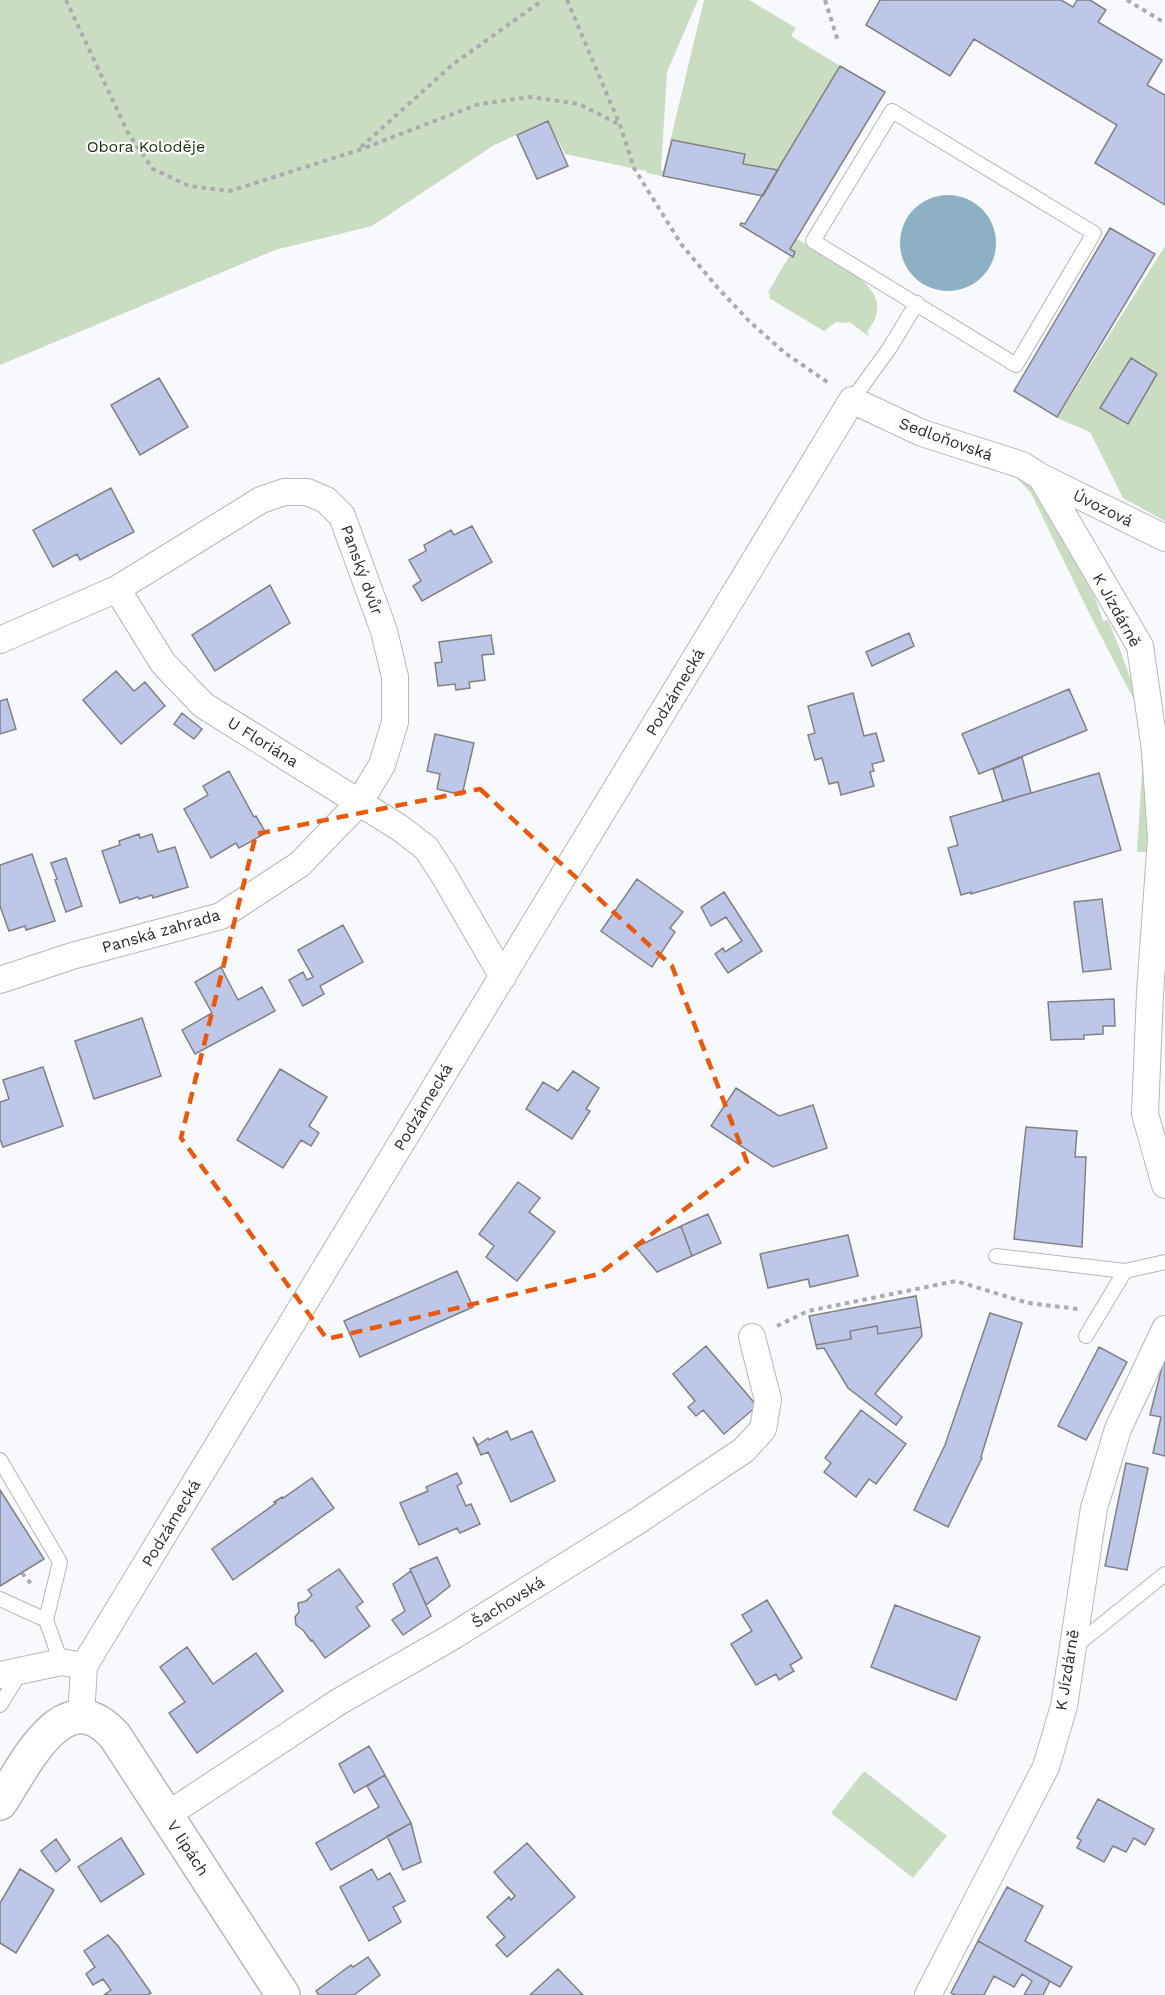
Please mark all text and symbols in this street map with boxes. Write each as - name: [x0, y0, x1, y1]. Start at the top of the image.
- park label: Obora Koloděje: [87, 137, 205, 156]
- street label: Sedloňovská: [897, 413, 995, 465]
- street label: Úvozová: [1070, 485, 1136, 531]
- street label: Panský dvůr: [337, 522, 387, 618]
- street label: K Jízdárně: [1089, 570, 1145, 650]
- street label: Podzámecká: [642, 645, 708, 739]
- street label: U Floriána: [224, 713, 302, 771]
- street label: Panská zahrada: [100, 905, 222, 957]
- street label: Podzámecká: [390, 1060, 456, 1154]
- street label: Podzámecká: [138, 1476, 204, 1570]
- street label: Šachovská: [468, 1572, 548, 1632]
- street label: K Jízdárně: [1051, 1628, 1083, 1712]
- street label: V lipách: [163, 1817, 213, 1879]

